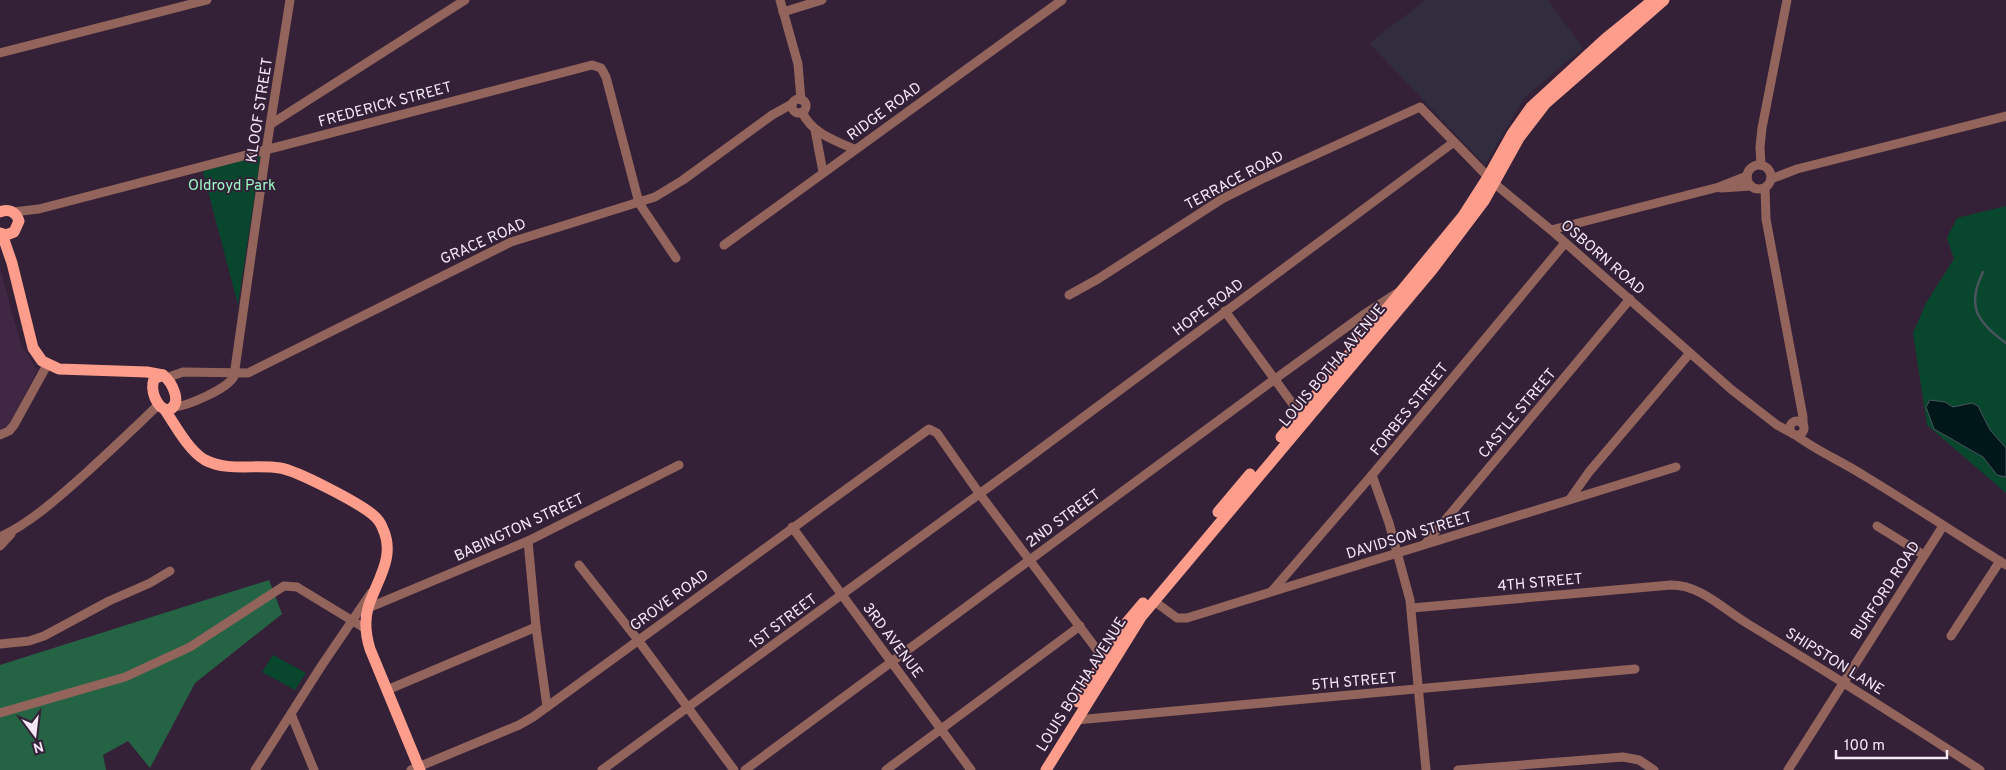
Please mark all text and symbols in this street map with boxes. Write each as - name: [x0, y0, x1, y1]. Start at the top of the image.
- street label: KLOOF STREET: [243, 56, 278, 164]
- street label: FREDERICK STREET: [317, 78, 454, 132]
- street label: RIDGE ROAD: [844, 79, 926, 146]
- street label: TERRACE ROAD: [1182, 147, 1287, 215]
- park label: Oldroyd Park: [188, 177, 276, 196]
- street label: GRACE ROAD: [438, 215, 529, 270]
- street label: OSBORN ROAD: [1556, 216, 1648, 300]
- street label: HOPE ROAD: [1170, 275, 1248, 341]
- street label: LOUIS BOTHA AVENUE: [1276, 300, 1390, 431]
- street label: FORBES STREET: [1367, 360, 1454, 460]
- street label: CASTLE STREET: [1475, 365, 1561, 463]
- street label: 2ND STREET: [1023, 486, 1105, 553]
- street label: BABINGTON STREET: [452, 490, 588, 567]
- street label: DAVIDSON STREET: [1344, 508, 1475, 565]
- street label: BURFORD ROAD: [1847, 538, 1925, 644]
- street label: GROVE ROAD: [627, 566, 713, 636]
- street label: 4TH STREET: [1497, 570, 1584, 597]
- street label: 1ST STREET: [746, 591, 822, 654]
- street label: 3RD AVENUE: [857, 600, 926, 682]
- street label: LOUIS BOTHA AVENUE: [1033, 614, 1131, 756]
- street label: SHIPSTON LANE: [1781, 624, 1887, 700]
- street label: 5TH STREET: [1311, 669, 1398, 696]
- north arrow: [10, 710, 60, 760]
- scale bar: [1836, 728, 1947, 760]
- text: N: [31, 737, 45, 756]
- text: 100 m: [1844, 737, 1885, 756]

